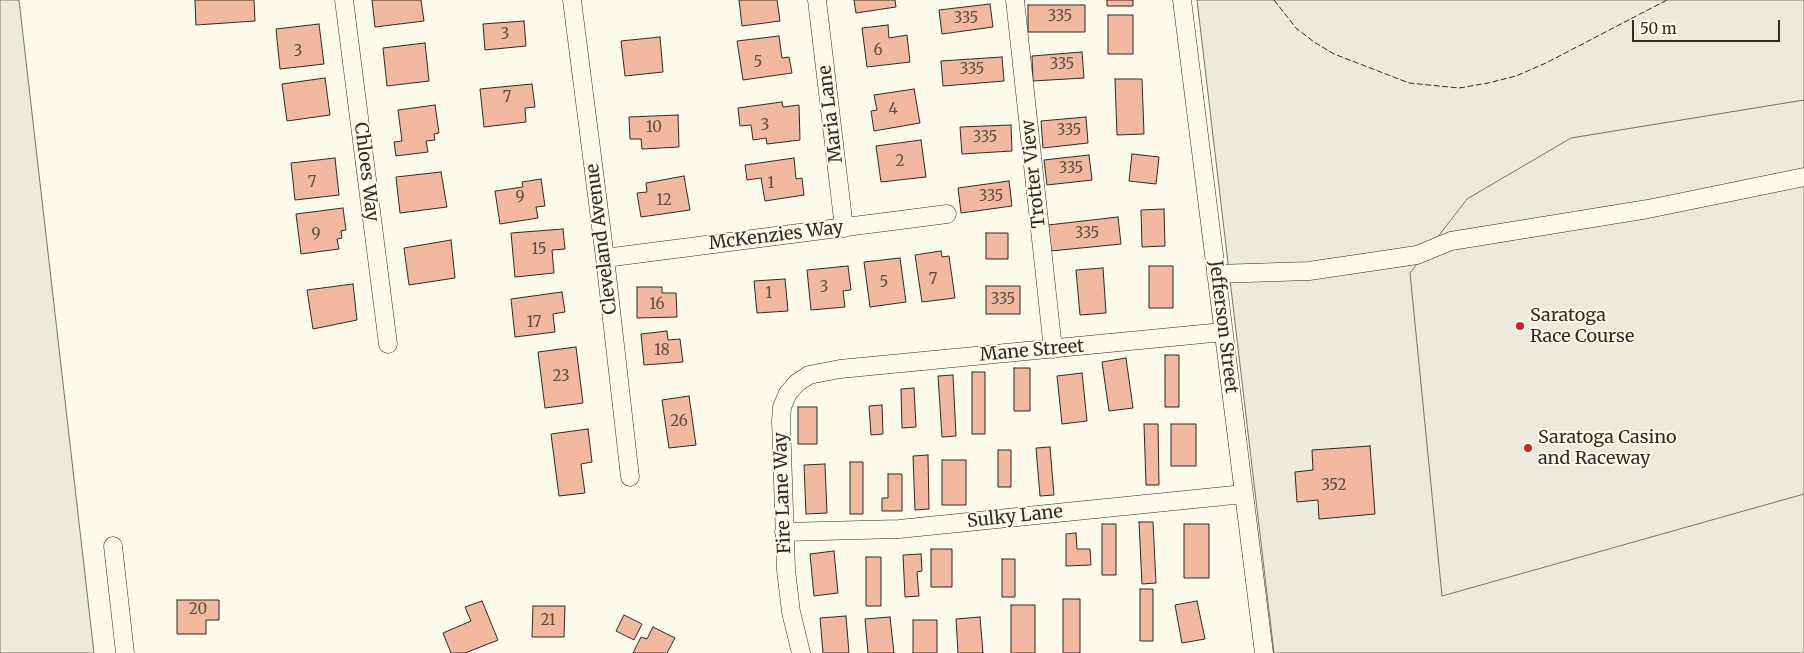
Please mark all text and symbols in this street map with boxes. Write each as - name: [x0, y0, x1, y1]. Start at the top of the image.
- house number: 335: [1048, 8, 1072, 26]
- house number: 335: [954, 10, 978, 28]
- scale bar: [1634, 10, 1782, 42]
- text: 50 m: [1640, 19, 1677, 38]
- house number: 3: [501, 26, 509, 44]
- house number: 6: [873, 42, 883, 60]
- house number: 3: [294, 43, 302, 61]
- house number: 5: [754, 54, 762, 72]
- house number: 335: [1050, 56, 1074, 74]
- house number: 335: [960, 61, 984, 79]
- street label: Maria Lane: [814, 64, 848, 164]
- house number: 7: [503, 89, 511, 107]
- house number: 4: [888, 101, 898, 119]
- house number: 3: [761, 117, 769, 135]
- house number: 10: [646, 119, 662, 137]
- street label: Trotter View: [1018, 119, 1050, 229]
- street label: Chloes Way: [349, 121, 383, 223]
- house number: 335: [1057, 122, 1081, 140]
- house number: 335: [973, 129, 997, 147]
- house number: 2: [896, 153, 904, 171]
- house number: 335: [1059, 160, 1083, 178]
- street label: Cleveland Avenue: [582, 162, 622, 316]
- house number: 7: [308, 174, 316, 192]
- house number: 1: [768, 175, 774, 193]
- house number: 335: [979, 188, 1003, 206]
- house number: 9: [515, 189, 525, 207]
- house number: 12: [656, 192, 672, 210]
- street label: McKenzies Way: [707, 217, 845, 255]
- house number: 335: [1075, 225, 1099, 243]
- house number: 9: [311, 226, 321, 244]
- house number: 15: [531, 241, 547, 259]
- street label: Jefferson Street: [1204, 259, 1242, 395]
- house number: 7: [929, 271, 937, 289]
- house number: 5: [880, 274, 888, 292]
- house number: 3: [820, 279, 828, 297]
- house number: 1: [766, 285, 772, 303]
- house number: 335: [991, 291, 1015, 309]
- house number: 16: [649, 296, 665, 314]
- place label: Saratoga Race Course: [1530, 305, 1634, 348]
- house number: 17: [527, 314, 541, 332]
- marker: Saratoga Race Course: [1514, 320, 1526, 332]
- street label: Mane Street: [979, 336, 1085, 366]
- house number: 18: [654, 342, 670, 360]
- house number: 23: [553, 368, 569, 386]
- house number: 26: [670, 413, 688, 431]
- place label: Saratoga Casino and Raceway: [1538, 427, 1677, 469]
- street label: Fire Lane Way: [770, 432, 796, 554]
- marker: Saratoga Casino and Raceway: [1522, 442, 1534, 454]
- house number: 352: [1322, 477, 1346, 495]
- street label: Sulky Lane: [966, 501, 1064, 533]
- house number: 20: [189, 601, 207, 619]
- house number: 21: [540, 612, 556, 630]

